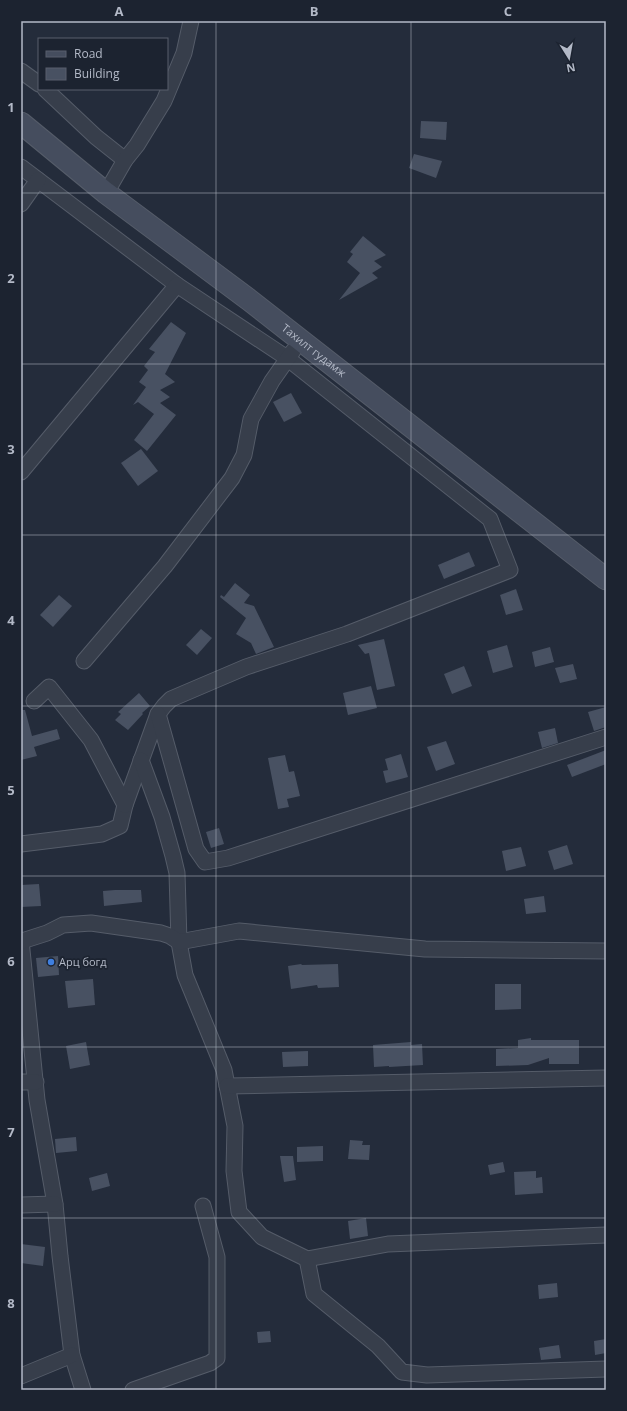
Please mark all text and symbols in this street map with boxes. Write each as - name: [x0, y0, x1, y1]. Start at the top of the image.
- text: A: [115, 2, 124, 20]
- text: B: [310, 2, 319, 20]
- text: C: [504, 2, 512, 20]
- legend: [38, 38, 168, 90]
- north arrow: [549, 38, 589, 78]
- text: Road: [74, 45, 103, 62]
- text: N: [565, 60, 577, 77]
- text: Building: [74, 65, 120, 82]
- text: 1: [7, 98, 15, 116]
- text: 2: [7, 269, 15, 287]
- street label: Тахилт гудамж: [279, 320, 350, 381]
- text: 3: [7, 440, 15, 458]
- text: 4: [7, 611, 15, 629]
- text: 5: [7, 781, 15, 799]
- text: 6: [7, 952, 15, 970]
- place label: Арц богд: [59, 954, 107, 969]
- marker: Арц богд: [46, 957, 56, 967]
- text: 7: [7, 1123, 15, 1141]
- text: 8: [7, 1294, 15, 1312]

